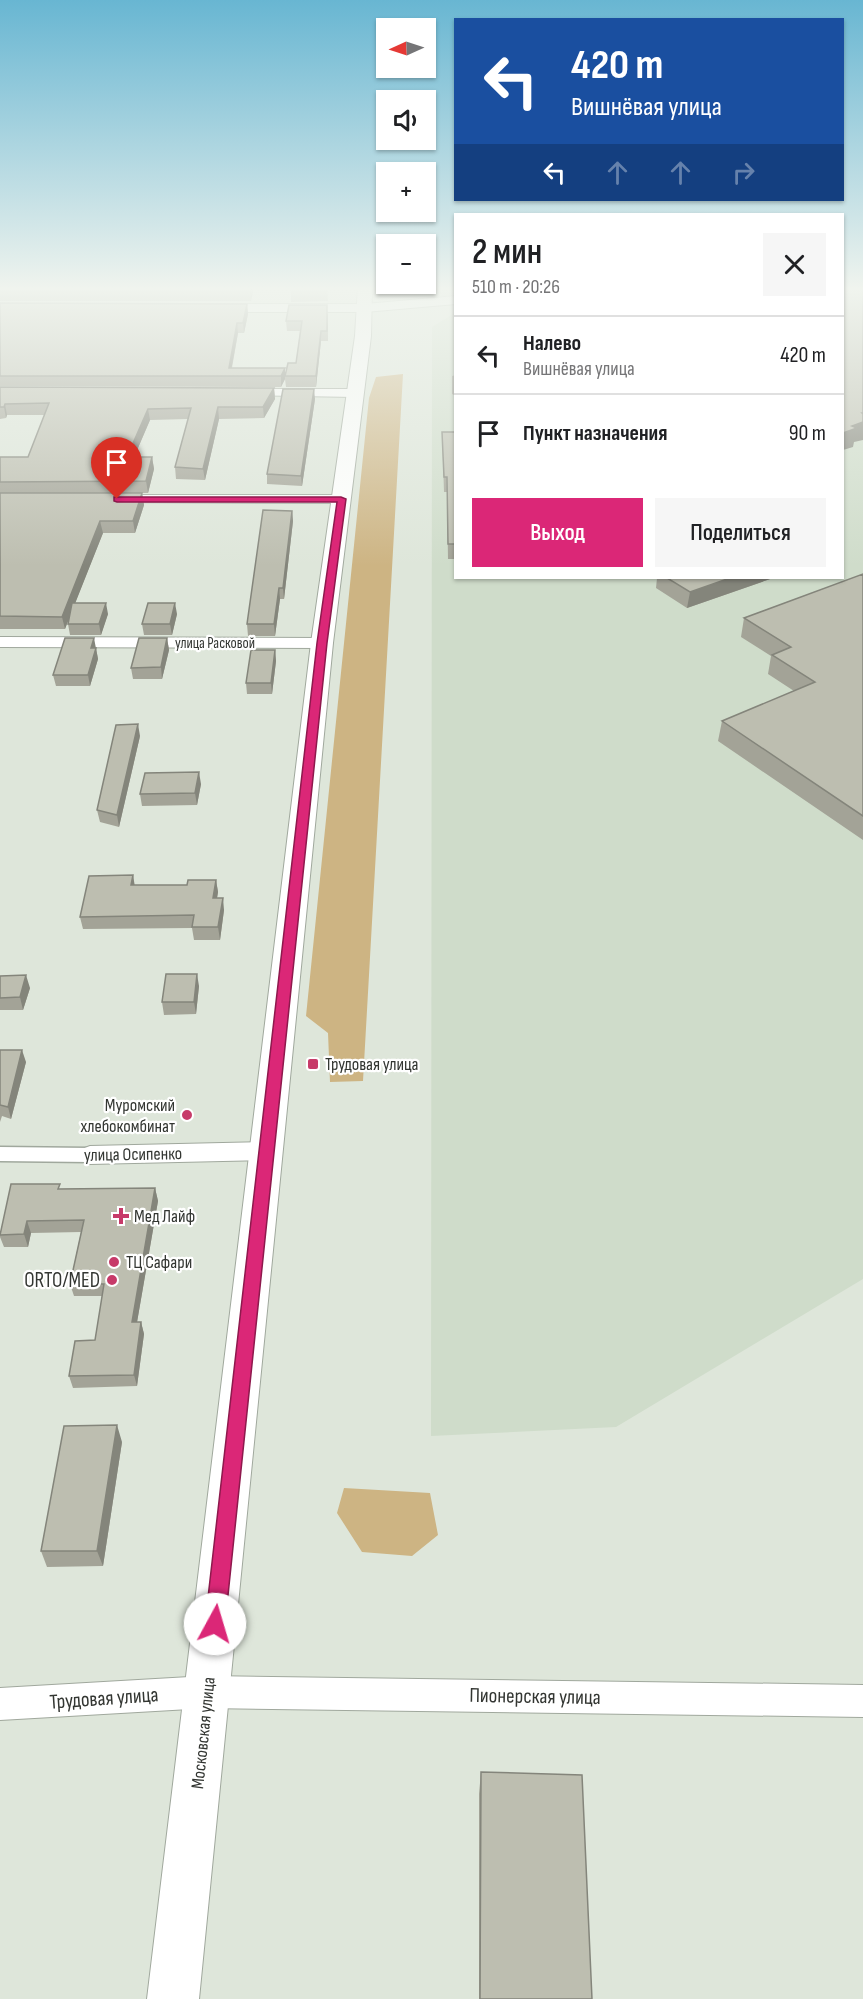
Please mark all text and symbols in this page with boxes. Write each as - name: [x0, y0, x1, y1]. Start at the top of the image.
- north arrow: [376, 18, 436, 78]
- map controls: [376, 18, 436, 294]
- text: 420 m: [571, 40, 663, 91]
- icon: left: [472, 42, 550, 120]
- button: sound: [376, 90, 436, 150]
- text: Вишнёвая улица: [571, 91, 722, 123]
- icon: left: [538, 156, 571, 189]
- icon: ahead: [601, 156, 634, 189]
- icon: ahead: [664, 156, 697, 189]
- icon: right: [727, 156, 760, 189]
- button: +: [376, 162, 436, 222]
- text: 2 мин: [472, 231, 542, 274]
- button: close: [763, 233, 826, 296]
- button: −: [376, 234, 436, 294]
- text: 510 m · 20:26: [472, 275, 560, 299]
- text: Налево: [523, 330, 581, 357]
- icon: left: [472, 339, 505, 372]
- text: 420 m: [780, 342, 826, 369]
- text: Вишнёвая улица: [523, 357, 635, 381]
- icon: arrive: [472, 417, 505, 450]
- text: Пункт назначения: [523, 420, 667, 447]
- text: 90 m: [789, 420, 826, 447]
- pin: [91, 437, 142, 499]
- icon: arrive: [100, 446, 133, 479]
- button: Выход: [472, 498, 643, 567]
- button: Поделиться: [655, 498, 826, 567]
- street label: улица Расковой: [175, 634, 255, 653]
- place label: Трудовая улица: [325, 1054, 419, 1075]
- marker: Трудовая улица: [306, 1057, 320, 1071]
- place label: Муромский хлебокомбинат: [80, 1095, 175, 1137]
- marker: Муромский хлебокомбинат: [180, 1108, 194, 1122]
- street label: улица Осипенко: [84, 1143, 182, 1166]
- place label: Мед Лайф: [134, 1206, 195, 1227]
- marker: Мед Лайф: [112, 1207, 130, 1225]
- place label: ТЦ Сафари: [126, 1252, 192, 1273]
- marker: ТЦ Сафари: [107, 1255, 121, 1269]
- place label: ORTO/MED: [24, 1268, 100, 1293]
- marker: ORTO/MED: [105, 1273, 119, 1287]
- position arrow: [183, 1592, 247, 1656]
- street label: Московская улица: [187, 1676, 220, 1790]
- street label: Трудовая улица: [49, 1682, 159, 1715]
- street label: Пионерская улица: [469, 1683, 601, 1710]

